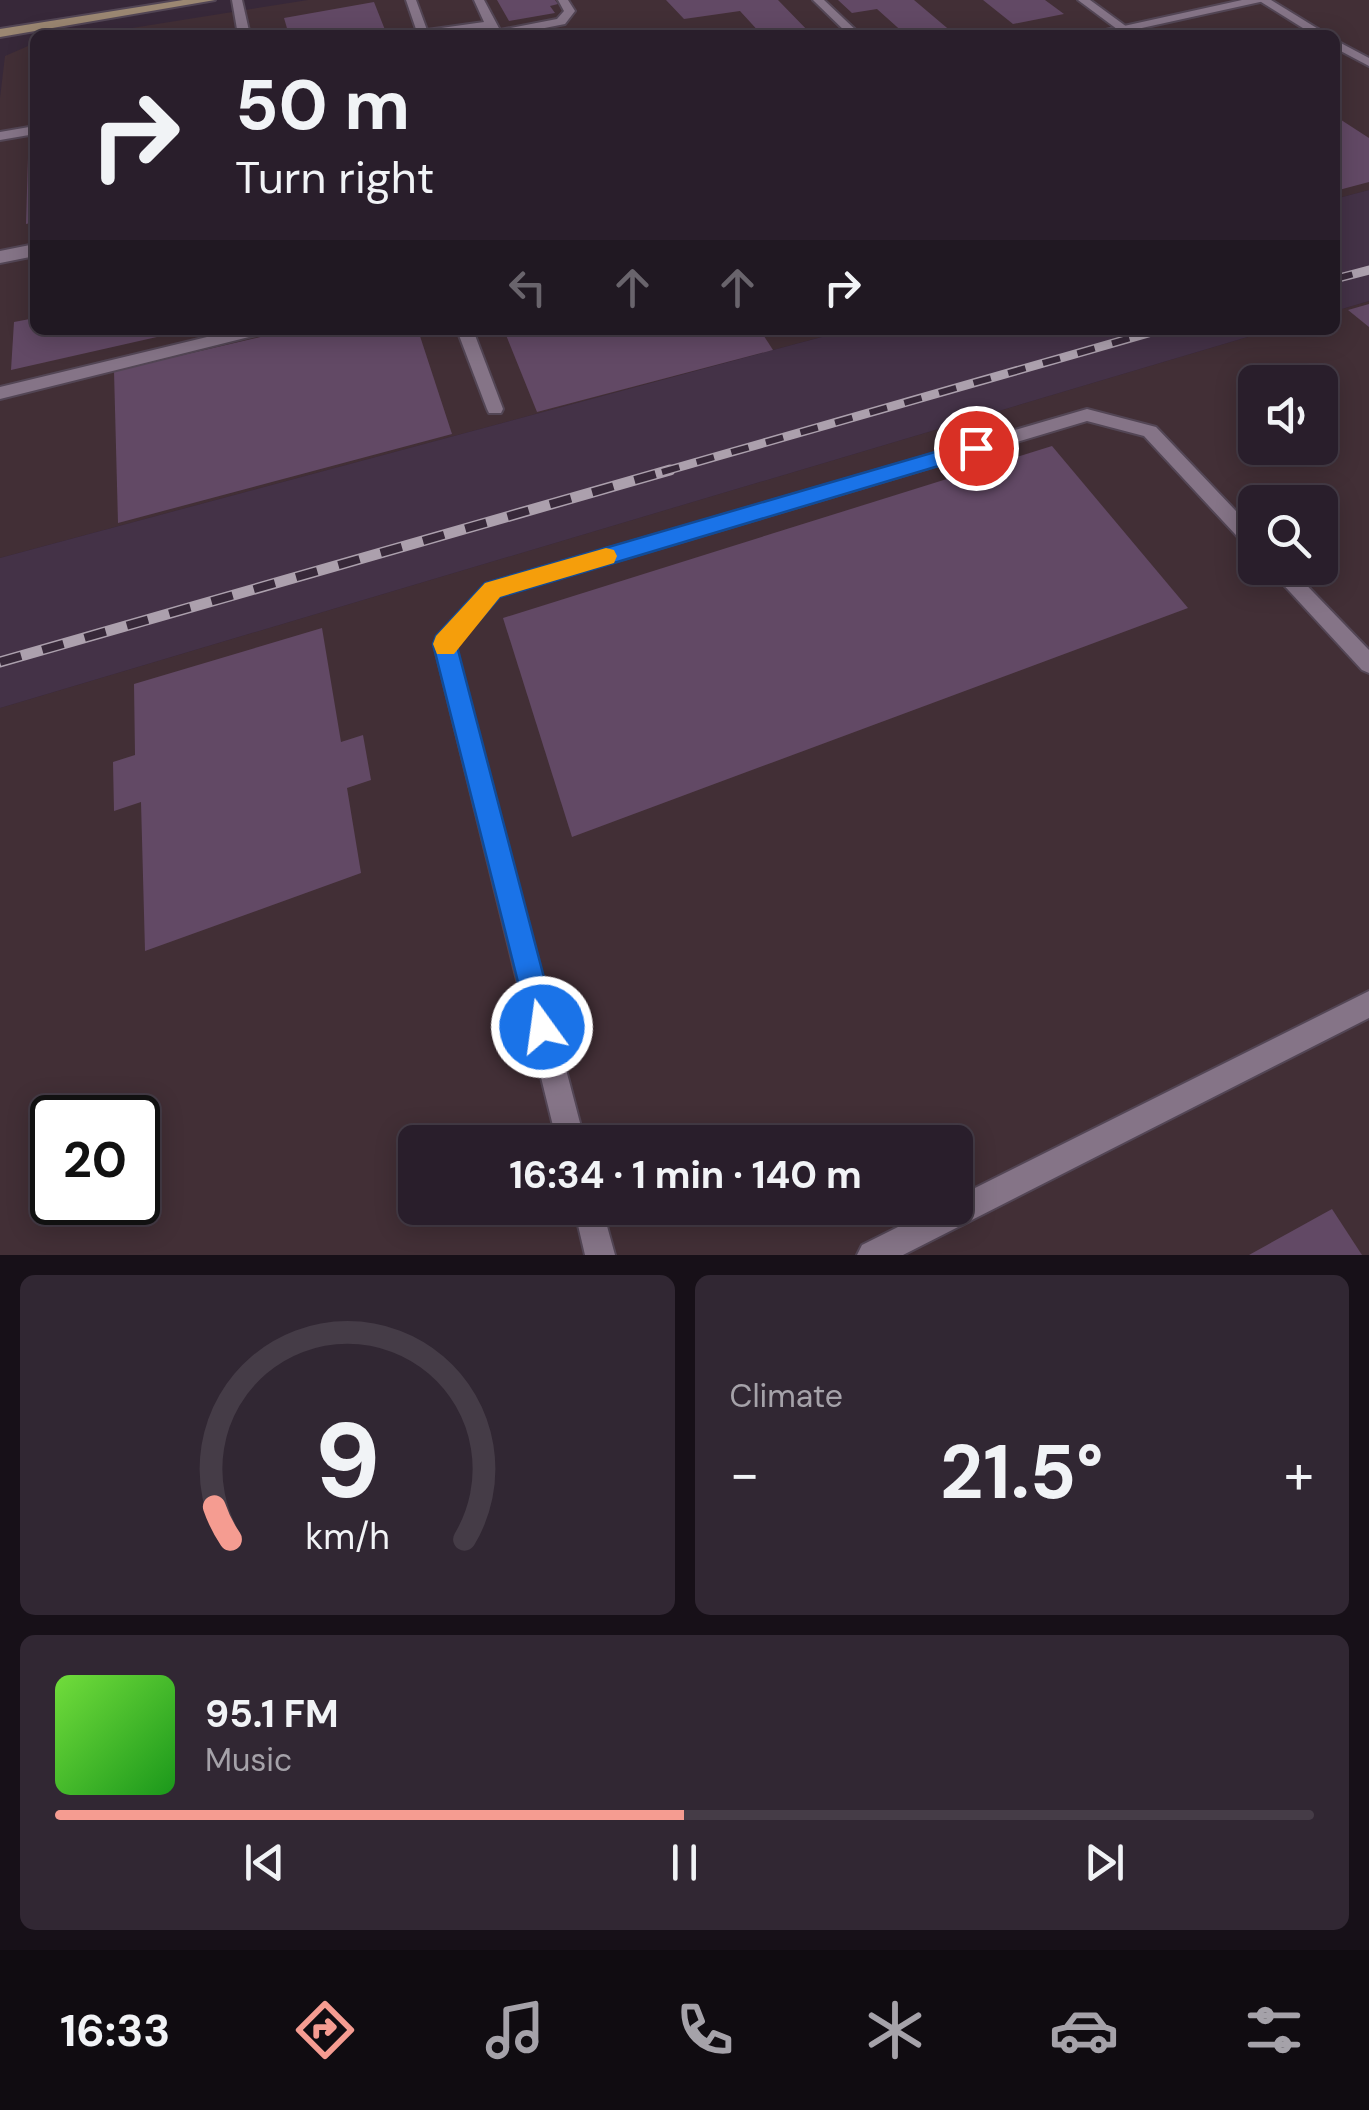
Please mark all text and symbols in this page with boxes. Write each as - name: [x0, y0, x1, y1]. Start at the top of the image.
- text: 50 m: [235, 60, 410, 151]
- icon: right: [70, 70, 200, 200]
- text: Turn right: [235, 148, 434, 207]
- icon: left: [500, 260, 555, 315]
- icon: ahead: [605, 260, 660, 315]
- icon: ahead: [710, 260, 765, 315]
- icon: right: [815, 260, 870, 315]
- map controls: [1238, 365, 1338, 585]
- button: sound: [1238, 365, 1338, 465]
- pin: [934, 406, 1019, 491]
- icon: arrive: [949, 421, 1004, 476]
- button: search: [1238, 485, 1338, 585]
- position arrow: [490, 975, 594, 1079]
- speed limit sign: 20: [30, 1095, 160, 1225]
- text: 16:34 · 1 min · 140 m: [509, 1150, 862, 1200]
- text: Climate: [730, 1375, 843, 1417]
- text: 9: [314, 1394, 380, 1529]
- text: 21.5°: [940, 1424, 1103, 1521]
- text: −: [730, 1438, 760, 1510]
- text: +: [1284, 1438, 1314, 1510]
- text: km/h: [305, 1514, 389, 1560]
- text: 95.1 FM: [205, 1689, 339, 1739]
- text: Music: [205, 1739, 292, 1781]
- icon: previous: [237, 1835, 292, 1890]
- icon: pause: [657, 1835, 712, 1890]
- icon: next: [1077, 1835, 1132, 1890]
- icon: directions: [290, 1995, 360, 2065]
- icon: music: [480, 1995, 550, 2065]
- icon: phone: [670, 1995, 740, 2065]
- icon: climate: [860, 1995, 930, 2065]
- icon: car: [1049, 1995, 1119, 2065]
- icon: filters: [1239, 1995, 1309, 2065]
- text: 16:33: [60, 2001, 171, 2060]

